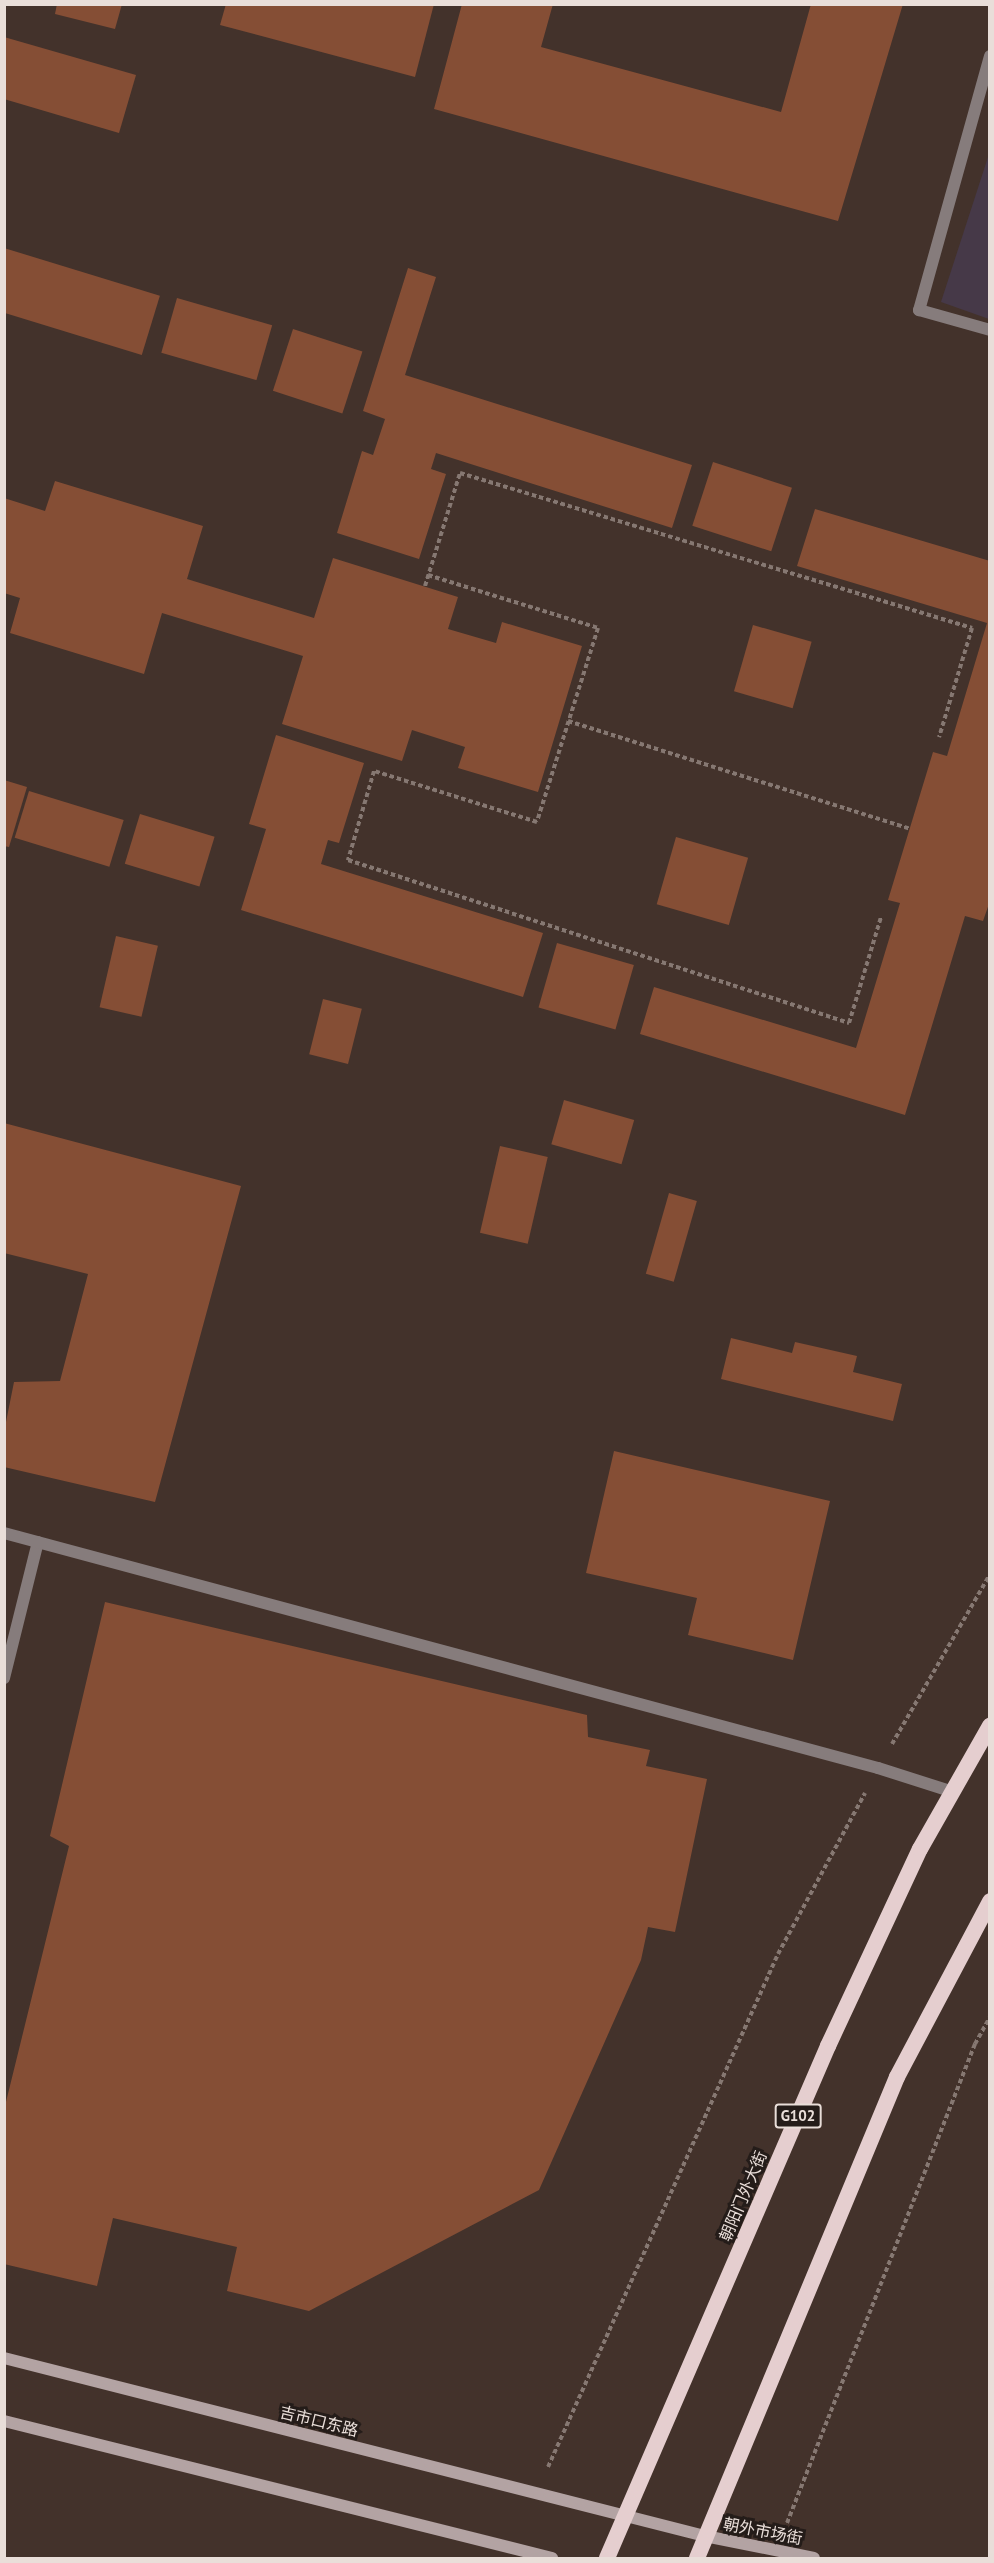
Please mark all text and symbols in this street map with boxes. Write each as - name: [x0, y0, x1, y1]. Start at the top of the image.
- road number: G102: [774, 2104, 822, 2128]
- street label: 朝阳门外大街: [715, 2148, 771, 2244]
- street label: 吉市口东路: [278, 2402, 360, 2440]
- street label: 朝外市场街: [722, 2514, 804, 2548]

